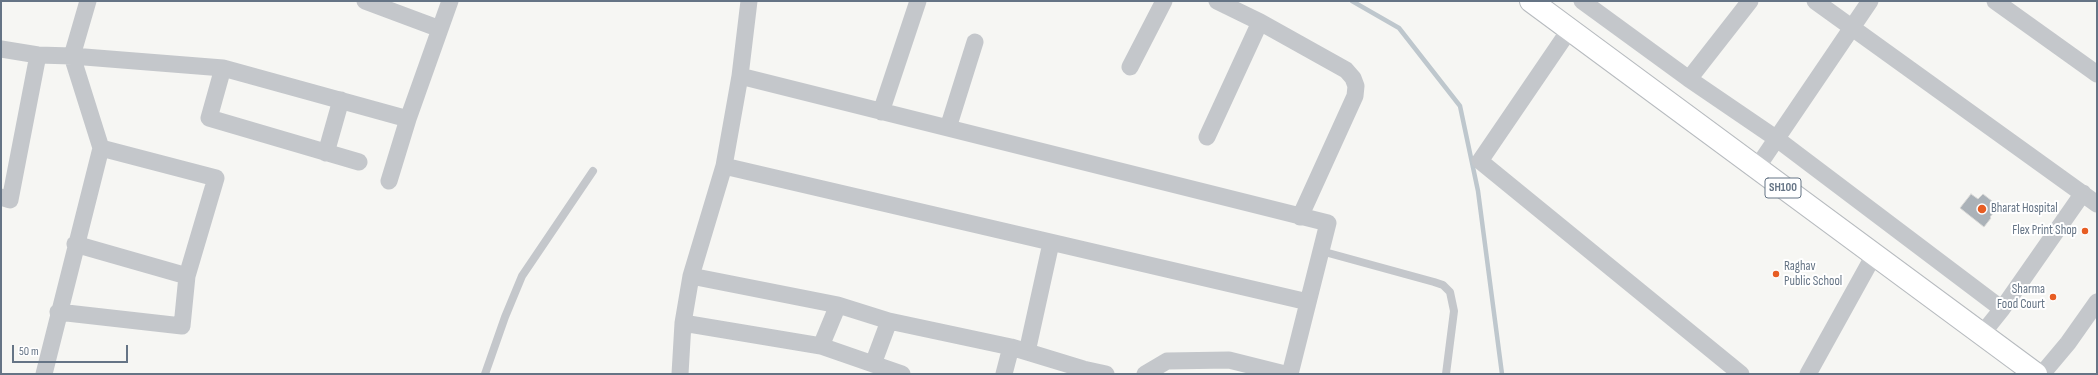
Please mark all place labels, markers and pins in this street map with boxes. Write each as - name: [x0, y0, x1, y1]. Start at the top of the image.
- place label: Bharat Hospital: [1991, 201, 2058, 217]
- marker: Bharat Hospital: [1976, 203, 1988, 215]
- place label: Flex Print Shop: [2012, 223, 2077, 239]
- marker: Flex Print Shop: [2080, 226, 2090, 236]
- place label: Raghav Public School: [1784, 259, 1842, 290]
- marker: Raghav Public School: [1771, 269, 1781, 279]
- place label: Sharma Food Court: [1997, 282, 2045, 313]
- marker: Sharma Food Court: [2048, 292, 2058, 302]

